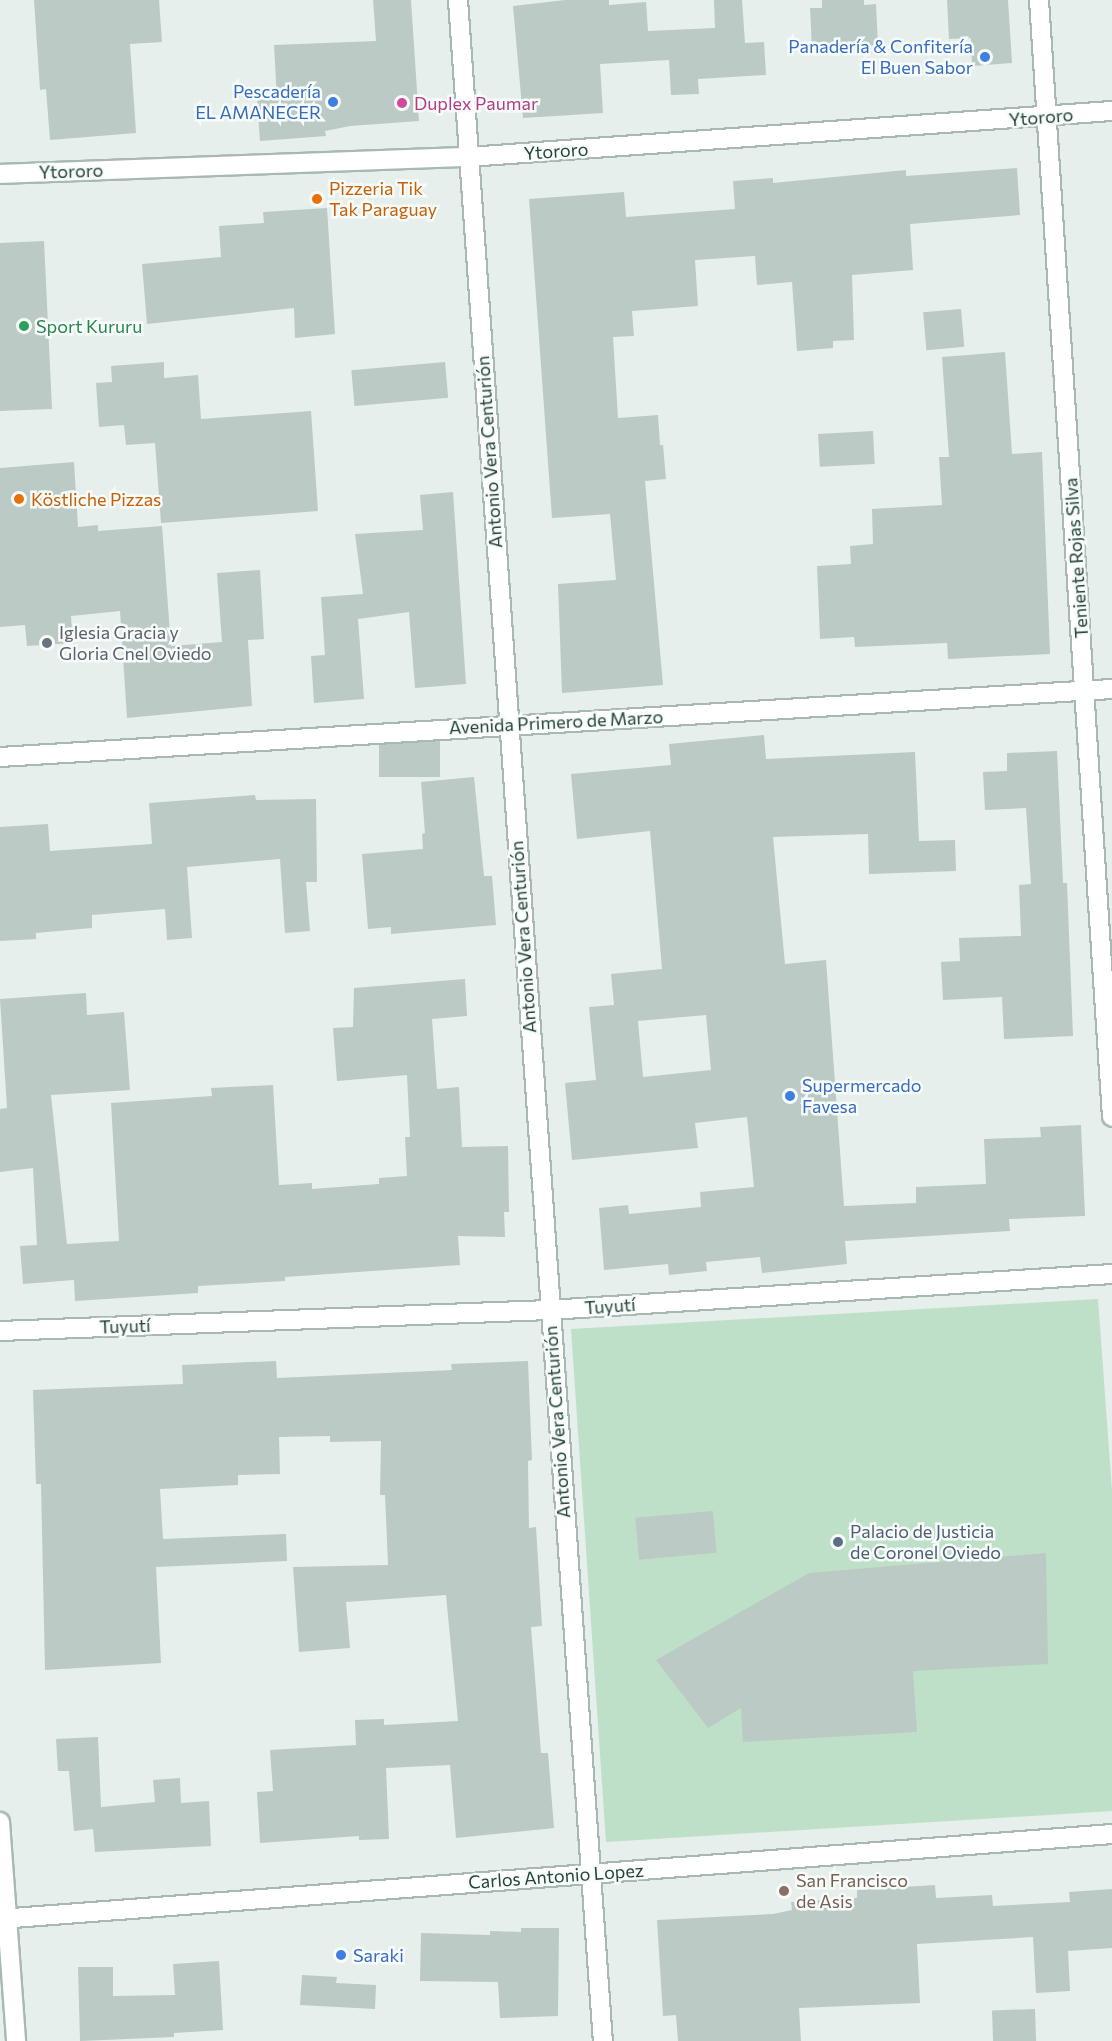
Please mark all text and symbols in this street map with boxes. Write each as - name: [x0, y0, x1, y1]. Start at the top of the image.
- place label: Panadería & Confitería El Buen Sabor: [788, 36, 973, 78]
- marker: Panadería & Confitería El Buen Sabor: [978, 50, 992, 64]
- place label: Pescadería EL AMANECER: [195, 81, 321, 124]
- place label: Duplex Paumar: [414, 92, 538, 114]
- marker: Pescadería EL AMANECER: [326, 95, 340, 109]
- marker: Duplex Paumar: [395, 96, 409, 110]
- street label: Ytororo: [1008, 103, 1074, 131]
- street label: Ytororo: [523, 138, 589, 164]
- street label: Ytororo: [38, 159, 104, 183]
- place label: Pizzeria Tik Tak Paraguay: [329, 178, 437, 220]
- marker: Pizzeria Tik Tak Paraguay: [310, 192, 324, 206]
- place label: Sport Kururu: [36, 315, 142, 337]
- marker: Sport Kururu: [17, 319, 31, 333]
- street label: Antonio Vera Centurión: [472, 355, 506, 549]
- street label: Teniente Rojas Silva: [1060, 477, 1092, 639]
- place label: Köstliche Pizzas: [31, 488, 161, 510]
- marker: Köstliche Pizzas: [12, 492, 26, 506]
- place label: Iglesia Gracia y Gloria Cnel Oviedo: [59, 622, 212, 664]
- marker: Iglesia Gracia y Gloria Cnel Oviedo: [40, 636, 54, 650]
- street label: Avenida Primero de Marzo: [448, 706, 664, 738]
- street label: Antonio Vera Centurión: [506, 840, 540, 1034]
- place label: Supermercado Favesa: [802, 1075, 921, 1118]
- marker: Supermercado Favesa: [783, 1089, 797, 1103]
- street label: Tuyutí: [584, 1293, 636, 1319]
- street label: Tuyutí: [99, 1314, 151, 1338]
- street label: Antonio Vera Centurión: [540, 1325, 574, 1519]
- place label: Palacio de Justicia de Coronel Oviedo: [850, 1521, 1001, 1564]
- marker: Palacio de Justicia de Coronel Oviedo: [831, 1535, 845, 1549]
- street label: Carlos Antonio Lopez: [468, 1859, 644, 1893]
- place label: San Francisco de Asis: [796, 1870, 908, 1912]
- marker: San Francisco de Asis: [777, 1884, 791, 1898]
- place label: Saraki: [353, 1944, 404, 1966]
- marker: Saraki: [334, 1948, 348, 1962]

